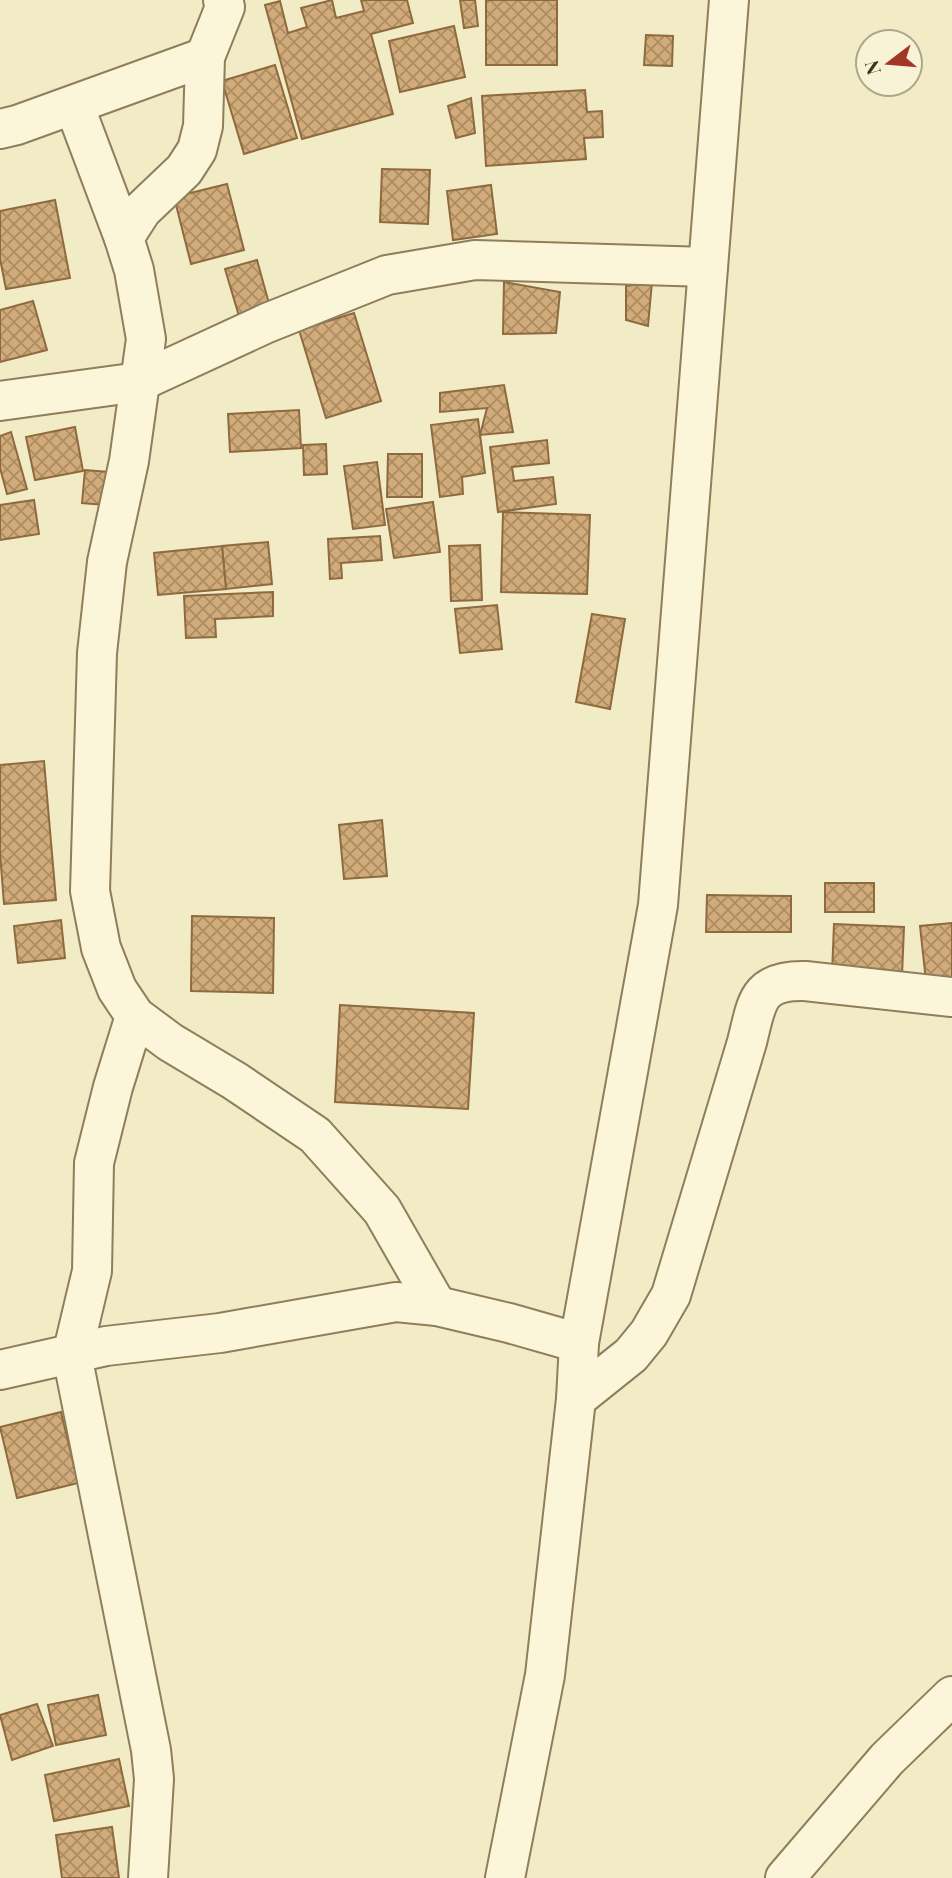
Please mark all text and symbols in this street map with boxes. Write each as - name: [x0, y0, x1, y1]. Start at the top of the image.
- north arrow: [854, 28, 924, 98]
- text: N: [857, 58, 886, 78]

